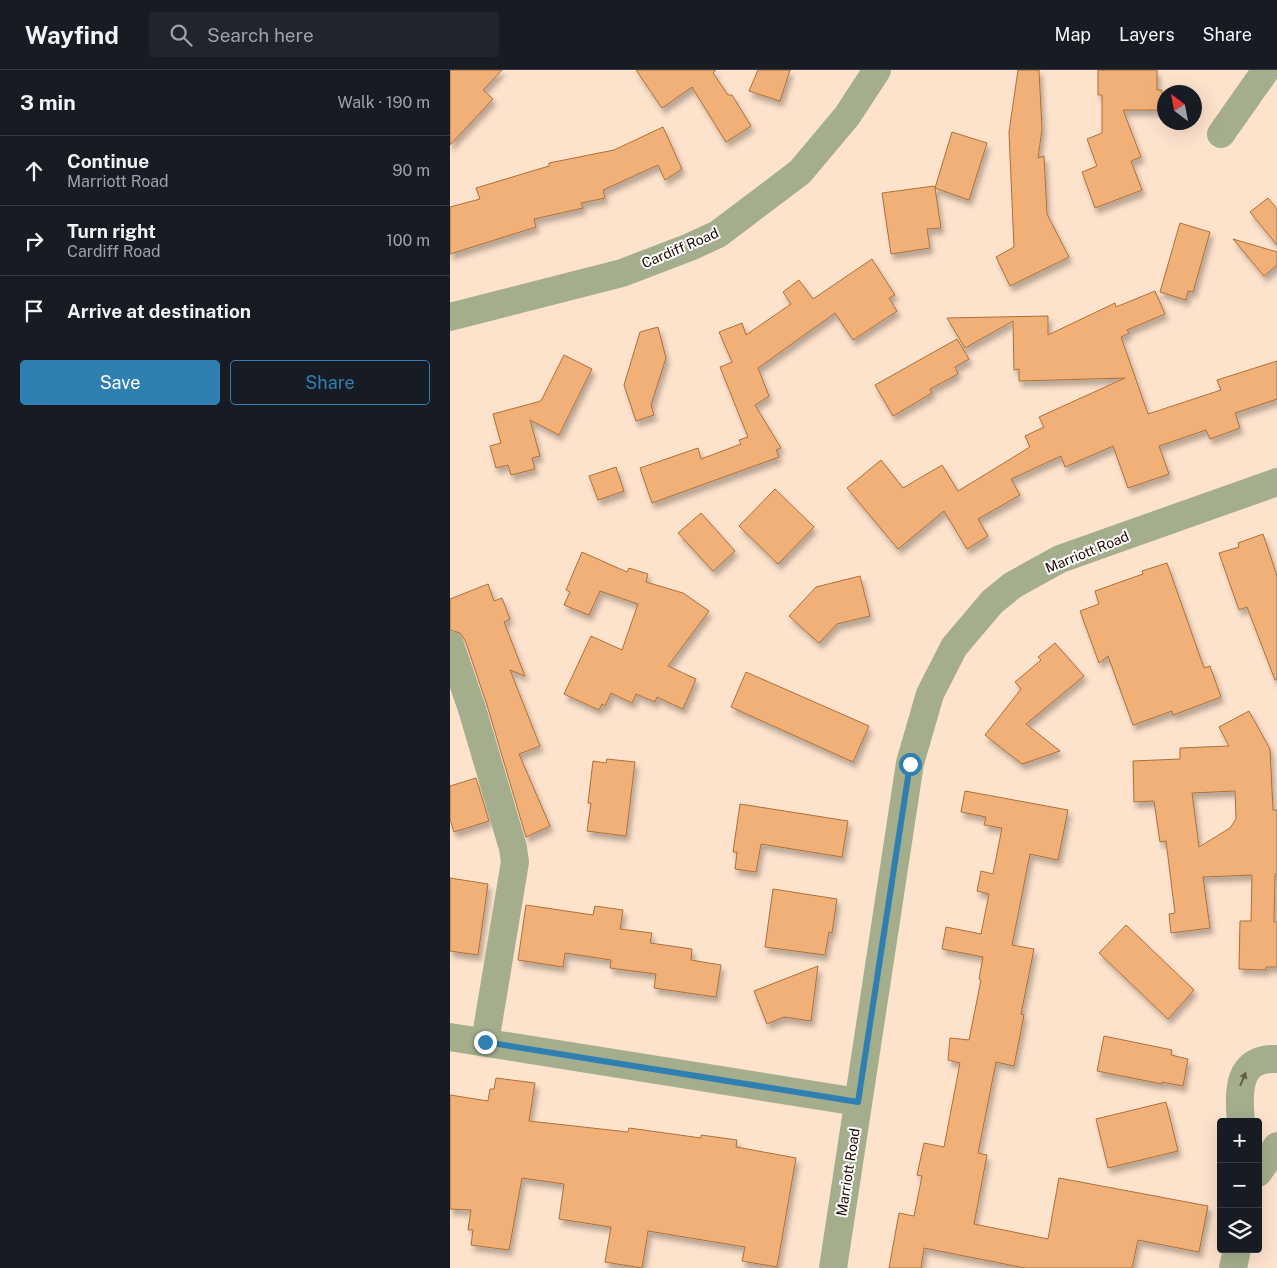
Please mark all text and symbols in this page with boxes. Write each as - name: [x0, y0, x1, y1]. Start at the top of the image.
- search box: [149, 12, 499, 57]
- text: Wayfind: [25, 21, 119, 49]
- icon: search: [167, 21, 195, 49]
- text: Search here: [207, 24, 314, 46]
- text: Map: [1055, 24, 1091, 45]
- text: Layers: [1119, 24, 1175, 45]
- text: Share: [1203, 24, 1252, 45]
- north arrow: [1157, 85, 1202, 130]
- text: 3 min: [20, 90, 76, 115]
- text: Walk · 190 m: [338, 93, 430, 112]
- text: Continue: [67, 150, 149, 172]
- icon: ahead: [20, 157, 48, 185]
- text: 90 m: [393, 161, 430, 180]
- text: Marriott Road: [67, 172, 169, 191]
- text: Turn right: [67, 220, 156, 242]
- street label: Cardiff Road: [639, 225, 721, 271]
- icon: right: [20, 227, 48, 255]
- text: 100 m: [386, 231, 430, 250]
- text: Cardiff Road: [67, 242, 161, 261]
- icon: arrive: [20, 297, 48, 325]
- text: Arrive at destination: [67, 300, 251, 322]
- button: Save: [20, 360, 220, 405]
- button: Share: [230, 360, 430, 405]
- street label: Marriott Road: [1043, 528, 1131, 576]
- route start: [899, 753, 922, 776]
- route end: [474, 1031, 497, 1054]
- one-way arrow: [1240, 1072, 1248, 1086]
- map controls: [1217, 1118, 1262, 1253]
- button: +: [1217, 1118, 1262, 1163]
- street label: Marriott Road: [833, 1127, 863, 1217]
- button: −: [1217, 1163, 1262, 1208]
- button: layers: [1217, 1208, 1262, 1253]

